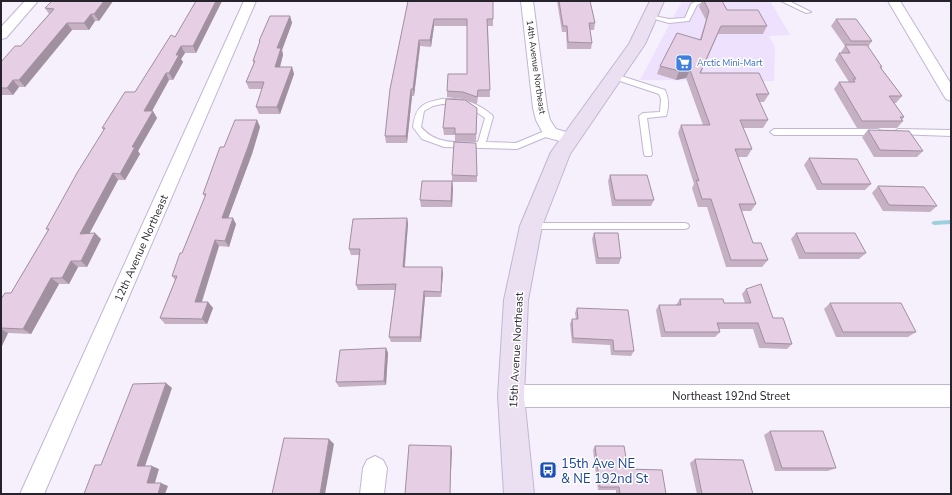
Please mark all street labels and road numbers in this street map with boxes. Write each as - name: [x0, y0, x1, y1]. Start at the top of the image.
- street label: 14th Avenue Northeast: [523, 19, 549, 116]
- street label: 12th Avenue Northeast: [111, 192, 172, 304]
- street label: 15th Avenue Northeast: [506, 292, 527, 408]
- street label: Northeast 192nd Street: [672, 389, 790, 404]

